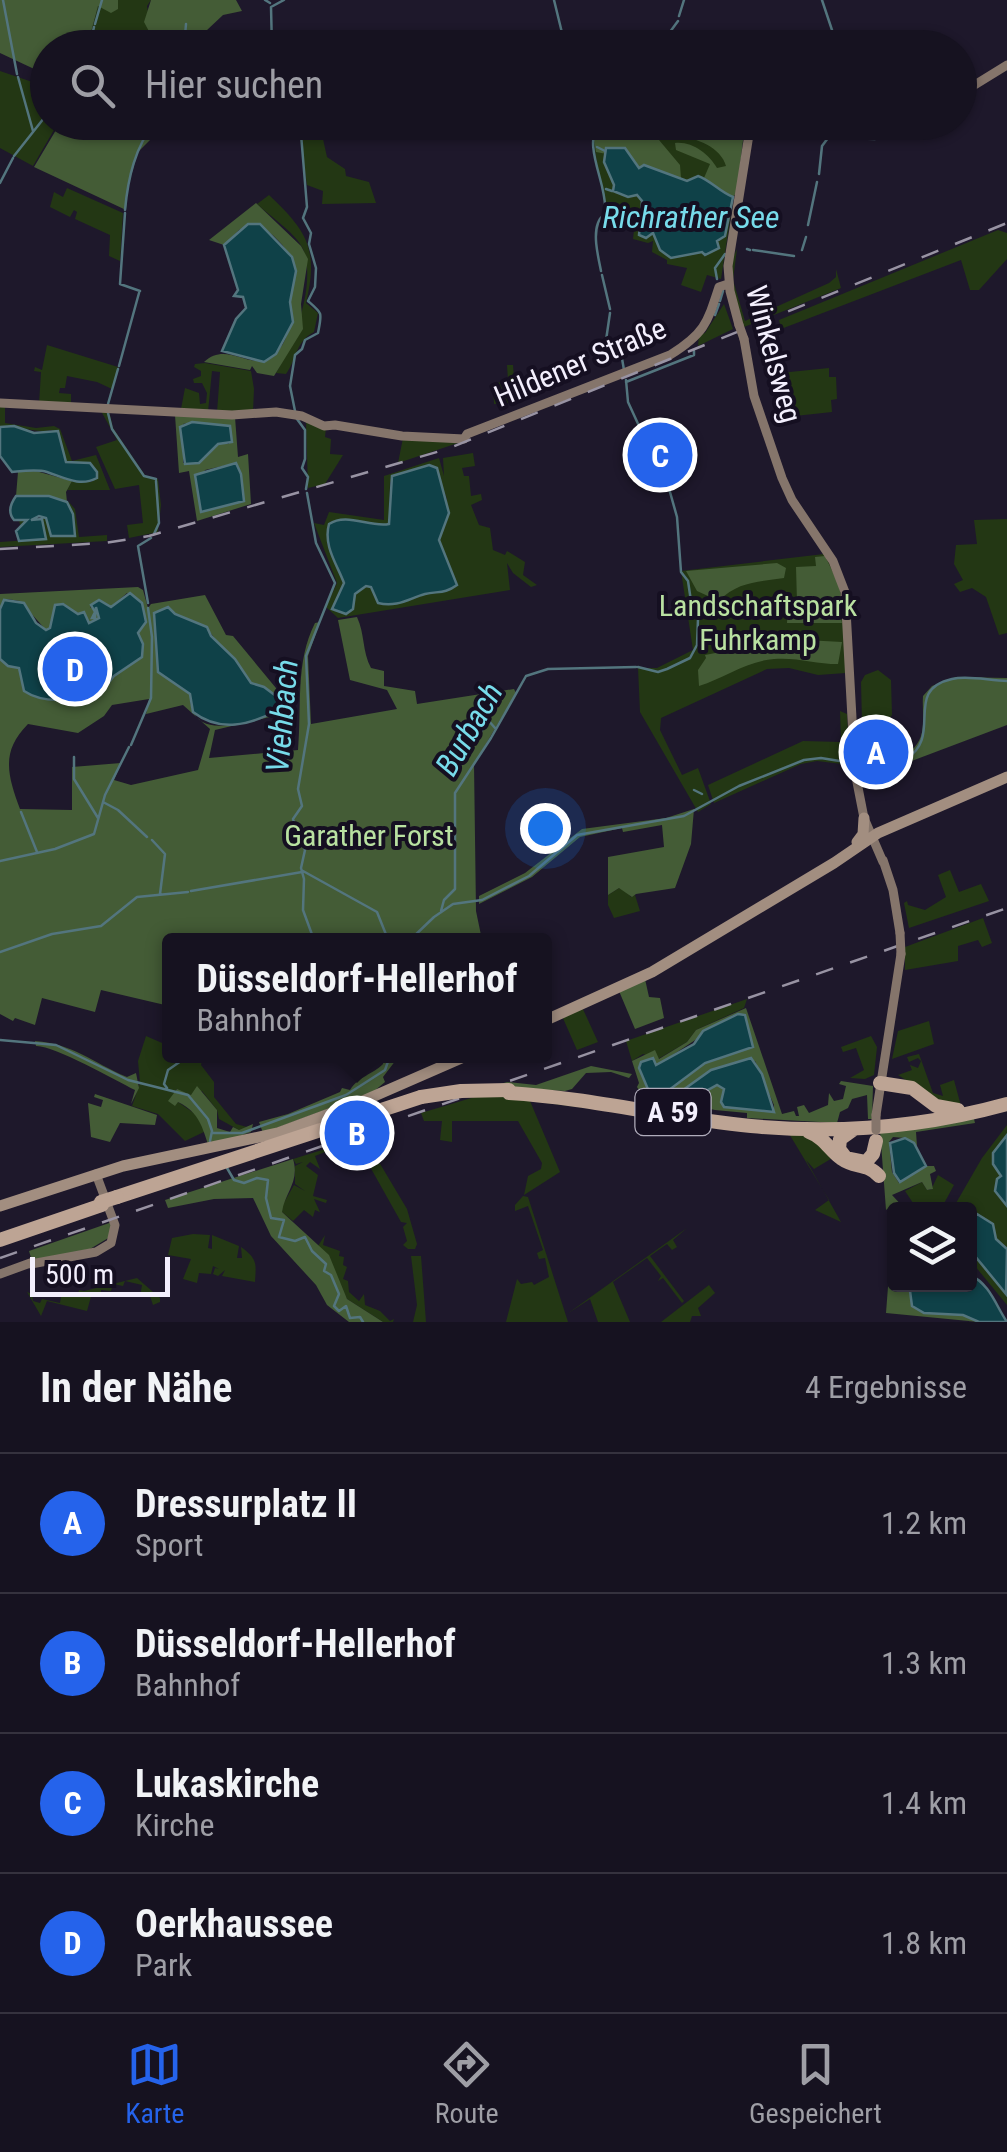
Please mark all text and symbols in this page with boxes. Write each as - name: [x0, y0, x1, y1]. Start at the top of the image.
- search box: [30, 30, 977, 140]
- icon: search: [65, 58, 120, 113]
- text: Hier suchen: [145, 63, 323, 107]
- water label: Richrather See: [602, 198, 780, 236]
- street label: Winkelsweg: [739, 282, 809, 426]
- street label: Hildener Straße: [489, 310, 671, 414]
- pin: C: [628, 418, 692, 492]
- park label: Landschaftspark Fuhrkamp: [659, 588, 858, 657]
- pin: D: [42, 632, 108, 706]
- water label: Viehbach: [258, 658, 306, 774]
- water label: Burbach: [427, 676, 511, 782]
- pin: A: [844, 714, 908, 790]
- your location: [520, 803, 571, 854]
- park label: Garather Forst: [284, 818, 454, 853]
- popup: [162, 933, 552, 1063]
- text: Düsseldorf-Hellerhof: [197, 957, 517, 1001]
- text: Bahnhof: [197, 1001, 302, 1039]
- road number: A 59: [636, 1089, 710, 1135]
- pin: B: [324, 1096, 390, 1170]
- map controls: [887, 1202, 977, 1292]
- button: layers: [887, 1202, 977, 1292]
- scale bar: [30, 1252, 170, 1296]
- text: 500 m: [45, 1258, 114, 1291]
- text: In der Nähe: [40, 1363, 232, 1412]
- text: 4 Ergebnisse: [805, 1368, 967, 1406]
- text: Dressurplatz II: [135, 1482, 357, 1526]
- text: A: [63, 1504, 82, 1542]
- text: 1.2 km: [881, 1504, 967, 1542]
- text: Sport: [135, 1526, 203, 1564]
- text: Düsseldorf-Hellerhof: [135, 1622, 456, 1666]
- text: B: [64, 1644, 81, 1682]
- text: 1.3 km: [881, 1644, 967, 1682]
- text: Bahnhof: [135, 1666, 240, 1704]
- text: Lukaskirche: [135, 1762, 319, 1806]
- text: C: [63, 1784, 82, 1822]
- text: 1.4 km: [881, 1784, 967, 1822]
- text: Kirche: [135, 1806, 214, 1844]
- text: Oerkhaussee: [135, 1902, 333, 1946]
- text: D: [63, 1924, 82, 1962]
- text: 1.8 km: [881, 1924, 967, 1962]
- text: Park: [135, 1946, 192, 1984]
- tab: Karte: [125, 2037, 184, 2130]
- tab: Route: [435, 2037, 499, 2130]
- tab: Gespeichert: [749, 2037, 882, 2130]

